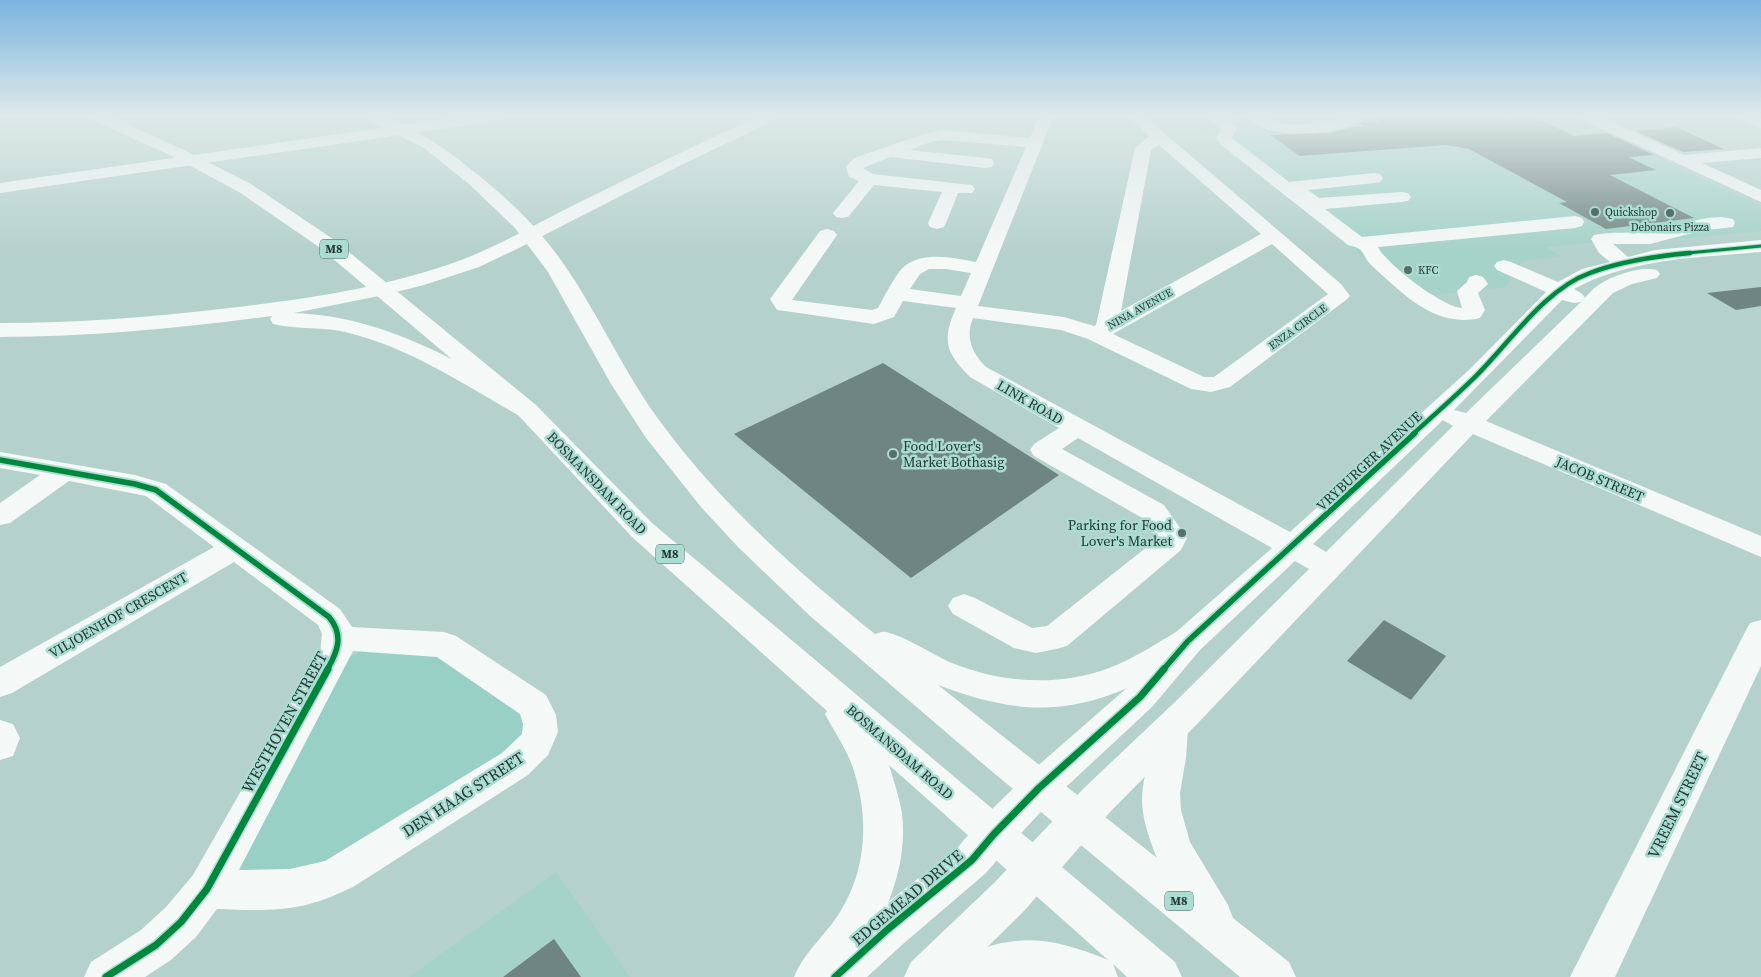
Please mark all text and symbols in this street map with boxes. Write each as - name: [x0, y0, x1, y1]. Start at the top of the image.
- place label: Quickshop: [1605, 205, 1657, 220]
- marker: Quickshop: [1589, 206, 1601, 218]
- marker: Debonairs Pizza: [1664, 207, 1676, 219]
- place label: Debonairs Pizza: [1631, 220, 1710, 235]
- road number: M8: [320, 240, 348, 258]
- place label: KFC: [1418, 263, 1439, 278]
- marker: KFC: [1402, 264, 1414, 276]
- street label: NINA AVENUE: [1105, 285, 1175, 333]
- street label: ENZA CIRCLE: [1266, 301, 1330, 353]
- street label: LINK ROAD: [993, 375, 1067, 429]
- street label: VRYBURGER AVENUE: [1312, 407, 1426, 515]
- street label: BOSMANSDAM ROAD: [543, 427, 651, 539]
- place label: Food Lover's Market Bothasig: [903, 436, 1004, 472]
- marker: Food Lover's Market Bothasig: [887, 448, 899, 460]
- street label: JACOB STREET: [1552, 451, 1648, 507]
- place label: Parking for Food Lover's Market: [1068, 515, 1172, 551]
- marker: Parking for Food Lover's Market: [1176, 527, 1188, 539]
- road number: M8: [656, 544, 684, 564]
- street label: VILJOENHOF CRESCENT: [45, 567, 192, 663]
- street label: WESTHOVEN STREET: [236, 647, 332, 797]
- street label: BOSMANSDAM ROAD: [842, 700, 958, 804]
- street label: DEN HAAG STREET: [398, 746, 528, 842]
- street label: VREEM STREET: [1642, 748, 1712, 862]
- street label: EDGEMEAD DRIVE: [847, 844, 968, 950]
- road number: M8: [1165, 891, 1193, 910]

